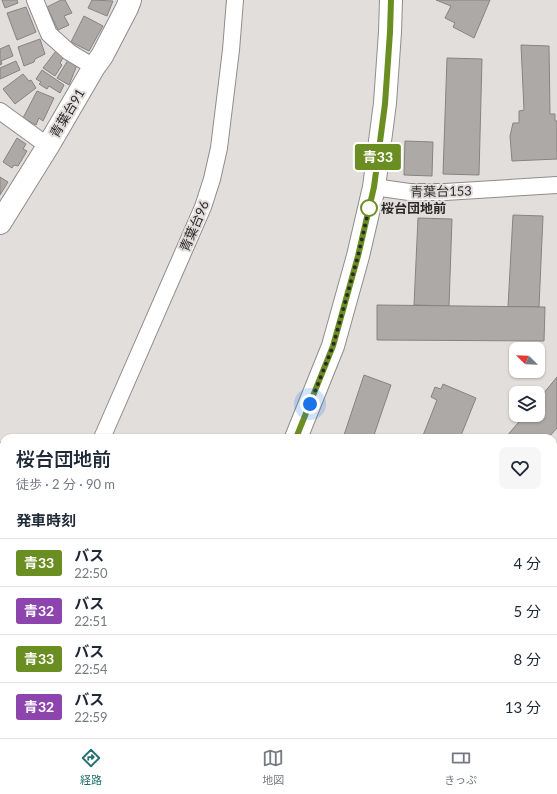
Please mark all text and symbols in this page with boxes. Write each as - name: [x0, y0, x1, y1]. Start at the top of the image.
- street label: 青葉台91: [46, 86, 88, 140]
- line badge: 青33: [355, 144, 401, 170]
- text: 青33: [363, 148, 393, 165]
- street label: 青葉台153: [410, 182, 472, 200]
- street label: 青葉台96: [176, 198, 212, 254]
- marker: 桜台団地前: [360, 199, 378, 217]
- place label: 桜台団地前: [381, 200, 446, 216]
- north arrow: [509, 342, 545, 378]
- map controls: [509, 342, 545, 422]
- button: layers: [509, 386, 545, 422]
- your location: [300, 394, 320, 414]
- text: 桜台団地前: [16, 447, 111, 470]
- button: heart: [499, 447, 541, 489]
- text: 徒歩 · 2 分 · 90 m: [16, 476, 115, 492]
- text: 発車時刻: [16, 511, 76, 529]
- text: バス: [74, 546, 104, 564]
- text: 青33: [24, 554, 54, 571]
- text: 4 分: [513, 554, 541, 572]
- text: 22:50: [74, 565, 108, 581]
- text: バス: [74, 594, 104, 612]
- text: 青32: [24, 602, 54, 619]
- text: 5 分: [513, 602, 541, 620]
- text: 22:51: [74, 613, 108, 629]
- text: バス: [74, 642, 104, 660]
- text: 青33: [24, 650, 54, 667]
- text: 8 分: [513, 650, 541, 668]
- text: 22:54: [74, 661, 108, 677]
- text: バス: [74, 690, 104, 708]
- text: 青32: [24, 698, 54, 715]
- text: 13 分: [505, 698, 541, 716]
- text: 22:59: [74, 709, 108, 725]
- tab: 経路: [80, 747, 102, 787]
- tab: 地図: [262, 747, 284, 787]
- tab: きっぷ: [444, 747, 477, 787]

